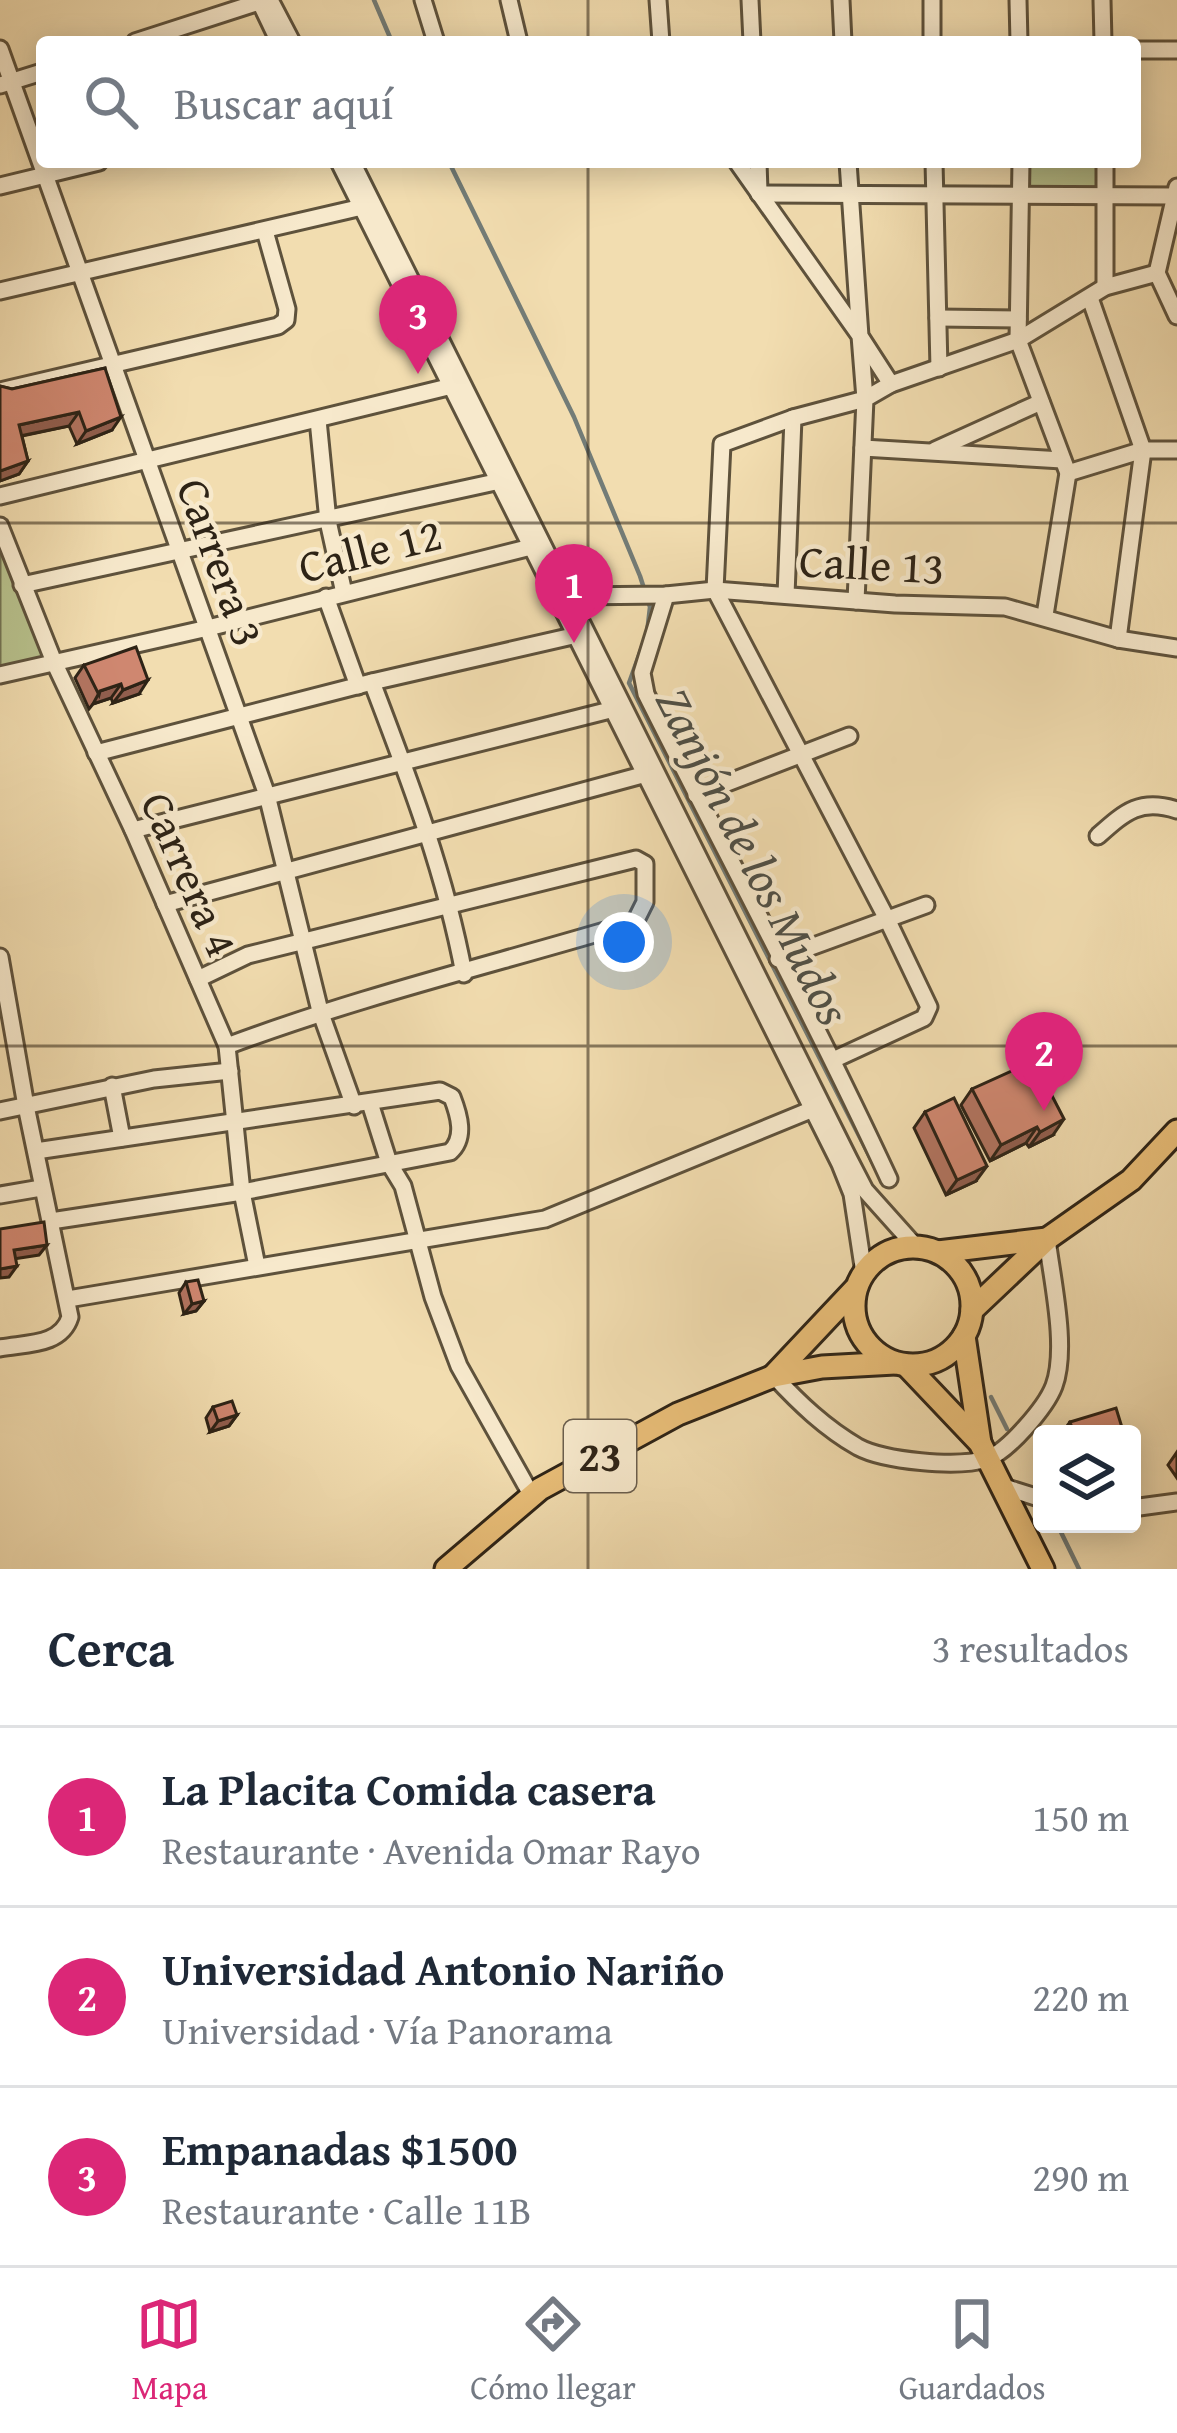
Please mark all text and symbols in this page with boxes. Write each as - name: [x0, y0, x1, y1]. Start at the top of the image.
- search box: [36, 36, 1141, 168]
- icon: search: [78, 69, 144, 135]
- text: Buscar aquí: [174, 70, 393, 135]
- pin: 3: [379, 275, 457, 374]
- street label: Carrera 3: [161, 469, 282, 655]
- street label: Calle 12: [291, 500, 448, 599]
- street label: Calle 13: [798, 527, 946, 600]
- pin: 1: [535, 544, 613, 643]
- water label: Zanjón de los Mudos: [639, 675, 870, 1038]
- street label: Carrera 4: [125, 781, 256, 967]
- your location: [594, 912, 654, 972]
- pin: 2: [1005, 1012, 1083, 1111]
- road number: 23: [564, 1420, 636, 1492]
- map controls: [1033, 1425, 1141, 1533]
- button: layers: [1033, 1425, 1141, 1533]
- text: Cerca: [48, 1610, 174, 1685]
- text: 3 resultados: [932, 1619, 1129, 1676]
- text: La Placita Comida casera: [162, 1756, 656, 1821]
- text: 1: [77, 1788, 97, 1845]
- text: 150 m: [1032, 1788, 1129, 1845]
- text: Restaurante · Avenida Omar Rayo: [162, 1821, 701, 1878]
- text: Universidad Antonio Nariño: [162, 1936, 725, 2001]
- text: 2: [77, 1968, 97, 2025]
- text: 220 m: [1032, 1968, 1129, 2025]
- text: Universidad · Vía Panorama: [162, 2001, 613, 2058]
- text: Empanadas $1500: [162, 2116, 518, 2181]
- text: 3: [77, 2148, 97, 2205]
- text: 290 m: [1032, 2148, 1129, 2205]
- text: Restaurante · Calle 11B: [162, 2181, 531, 2238]
- tab: Mapa: [131, 2291, 207, 2411]
- tab: Cómo llegar: [470, 2291, 636, 2411]
- tab: Guardados: [899, 2291, 1046, 2411]

